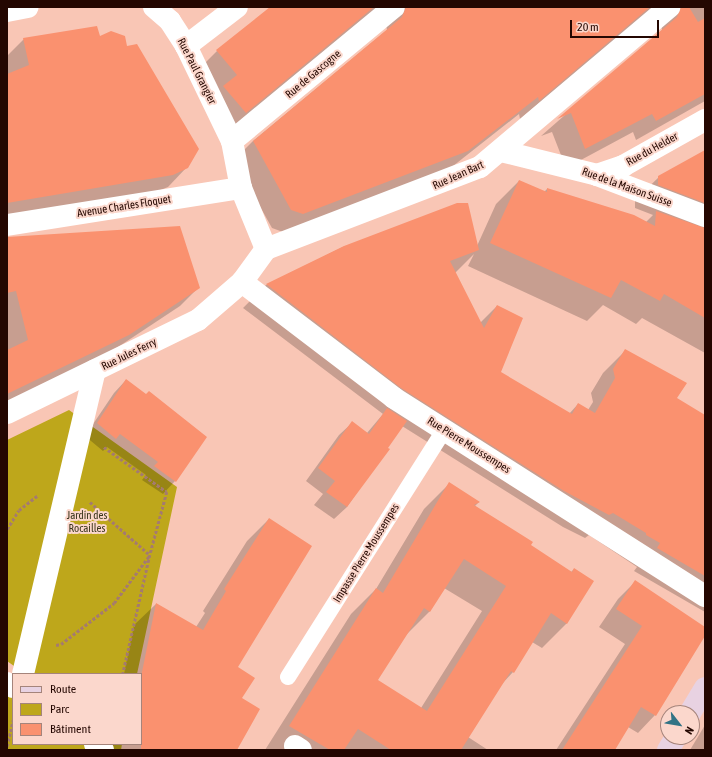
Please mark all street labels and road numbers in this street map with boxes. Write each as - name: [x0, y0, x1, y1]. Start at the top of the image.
- street label: Rue Paul Grangier: [175, 36, 219, 106]
- street label: Rue de Gascogne: [283, 47, 343, 101]
- street label: Rue du Helder: [624, 129, 680, 169]
- street label: Rue Jean Bart: [430, 158, 486, 192]
- street label: Rue de la Maison Suisse: [580, 165, 674, 209]
- street label: Avenue Charles Floquet: [76, 192, 172, 220]
- street label: Rue Jules Ferry: [99, 335, 159, 373]
- street label: Rue Pierre Moussempes: [425, 414, 513, 476]
- street label: Impasse Pierre Moussempes: [330, 501, 402, 605]

